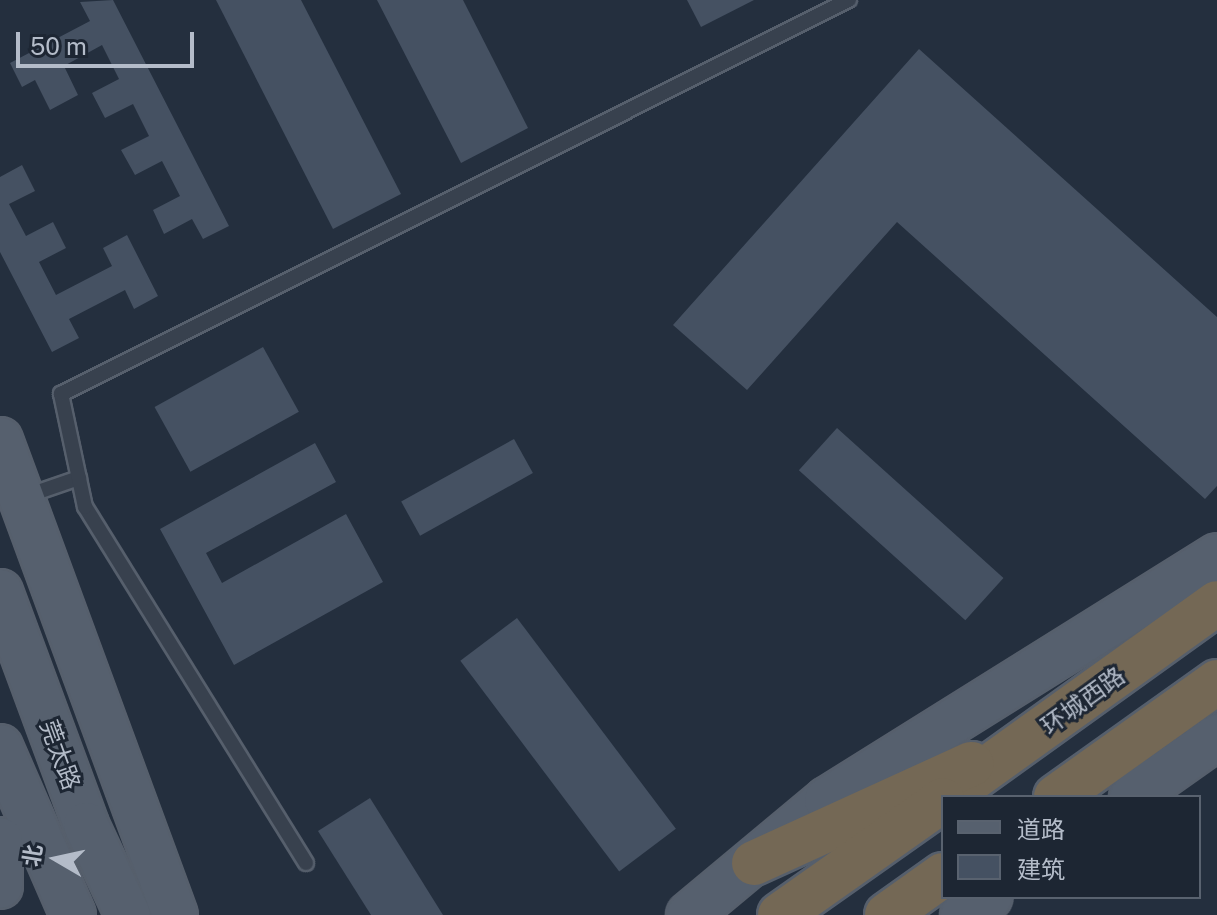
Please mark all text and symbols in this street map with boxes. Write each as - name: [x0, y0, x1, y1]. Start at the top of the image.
- scale bar: [20, 16, 198, 66]
- text: 50 m: [30, 32, 87, 60]
- street label: 环城西路: [1036, 661, 1130, 741]
- street label: 莞太路: [34, 716, 86, 794]
- legend: [941, 795, 1201, 899]
- text: 道路: [1017, 815, 1065, 843]
- north arrow: [16, 819, 96, 899]
- text: 北: [18, 842, 47, 868]
- text: 建筑: [1017, 855, 1065, 883]

